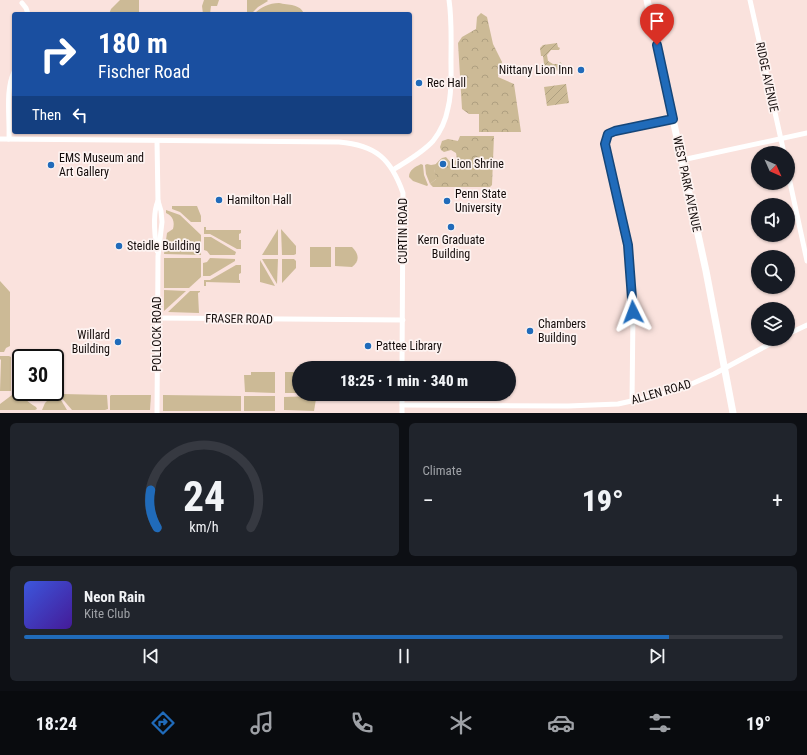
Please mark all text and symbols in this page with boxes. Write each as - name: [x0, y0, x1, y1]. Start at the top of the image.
- pin: [640, 4, 674, 45]
- icon: arrive: [646, 10, 668, 32]
- text: 180 m: [98, 27, 168, 60]
- icon: right: [32, 28, 84, 80]
- street label: RIDGE AVENUE: [753, 41, 781, 113]
- text: Fischer Road: [98, 61, 190, 82]
- place label: Nittany Lion Inn: [499, 63, 573, 77]
- marker: Nittany Lion Inn: [576, 65, 586, 75]
- place label: Rec Hall: [427, 76, 466, 90]
- marker: Rec Hall: [414, 78, 424, 88]
- icon: left: [69, 104, 91, 126]
- text: Then: [32, 106, 61, 124]
- street label: WEST PARK AVENUE: [670, 135, 704, 233]
- north arrow: [751, 146, 795, 190]
- map controls: [751, 146, 795, 346]
- place label: EMS Museum and Art Gallery: [59, 151, 144, 179]
- place label: Lion Shrine: [451, 157, 504, 171]
- marker: Lion Shrine: [438, 159, 448, 169]
- marker: EMS Museum and Art Gallery: [46, 160, 56, 170]
- place label: Penn State University: [455, 187, 507, 215]
- place label: Hamilton Hall: [227, 193, 291, 207]
- marker: Hamilton Hall: [214, 195, 224, 205]
- marker: Penn State University: [442, 196, 452, 206]
- street label: CURTIN ROAD: [396, 198, 410, 264]
- button: sound: [751, 198, 795, 242]
- marker: Kern Graduate Building: [446, 222, 456, 232]
- place label: Kern Graduate Building: [417, 233, 485, 261]
- place label: Steidle Building: [127, 239, 201, 253]
- marker: Steidle Building: [114, 241, 124, 251]
- button: search: [751, 250, 795, 294]
- position arrow: [612, 291, 654, 333]
- street label: POLLOCK ROAD: [150, 296, 164, 372]
- button: layers: [751, 302, 795, 346]
- street label: FRASER ROAD: [205, 311, 273, 327]
- place label: Chambers Building: [538, 317, 586, 345]
- marker: Chambers Building: [525, 326, 535, 336]
- place label: Willard Building: [72, 328, 110, 356]
- marker: Willard Building: [113, 337, 123, 347]
- place label: Pattee Library: [376, 339, 442, 353]
- marker: Pattee Library: [363, 341, 373, 351]
- speed limit sign: 30: [12, 349, 64, 401]
- text: 18:25 · 1 min · 340 m: [340, 372, 468, 390]
- street label: ALLEN ROAD: [629, 377, 693, 407]
- text: Climate: [423, 463, 462, 478]
- text: 24: [183, 471, 225, 520]
- text: 19°: [582, 483, 624, 518]
- text: −: [423, 488, 434, 513]
- text: +: [772, 488, 783, 513]
- text: km/h: [190, 518, 219, 534]
- text: Neon Rain: [84, 588, 145, 606]
- text: Kite Club: [84, 606, 130, 621]
- icon: previous: [140, 645, 162, 667]
- icon: pause: [393, 645, 415, 667]
- icon: next: [646, 645, 668, 667]
- icon: directions: [149, 709, 177, 737]
- icon: music: [248, 709, 276, 737]
- icon: phone: [348, 709, 376, 737]
- icon: climate: [447, 709, 475, 737]
- icon: car: [547, 709, 575, 737]
- icon: filters: [646, 709, 674, 737]
- text: 18:24: [36, 713, 77, 734]
- text: 19°: [746, 713, 771, 734]

